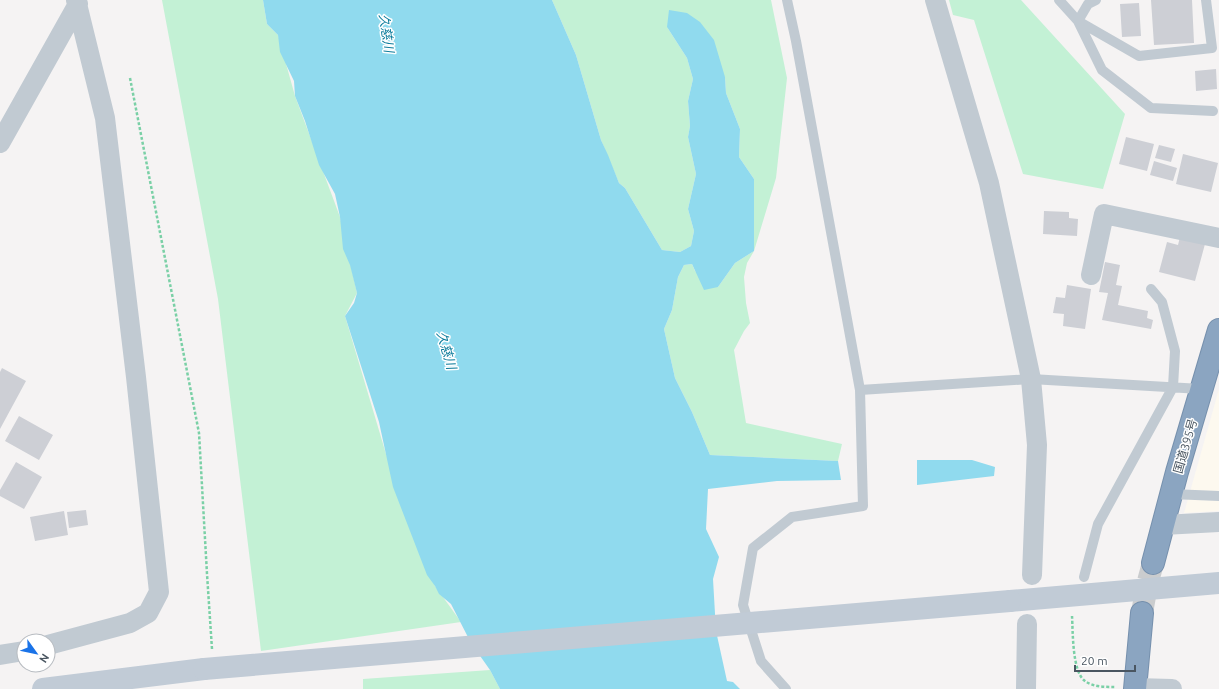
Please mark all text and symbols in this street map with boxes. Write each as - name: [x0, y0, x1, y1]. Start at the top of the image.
- water label: 久慈川: [377, 13, 397, 55]
- water label: 久慈川: [435, 329, 460, 373]
- street label: 国道395号: [1171, 417, 1199, 475]
- north arrow: [16, 633, 56, 673]
- scale bar: [1075, 647, 1135, 673]
- text: N: [37, 652, 52, 665]
- text: 20 m: [1081, 654, 1108, 667]

